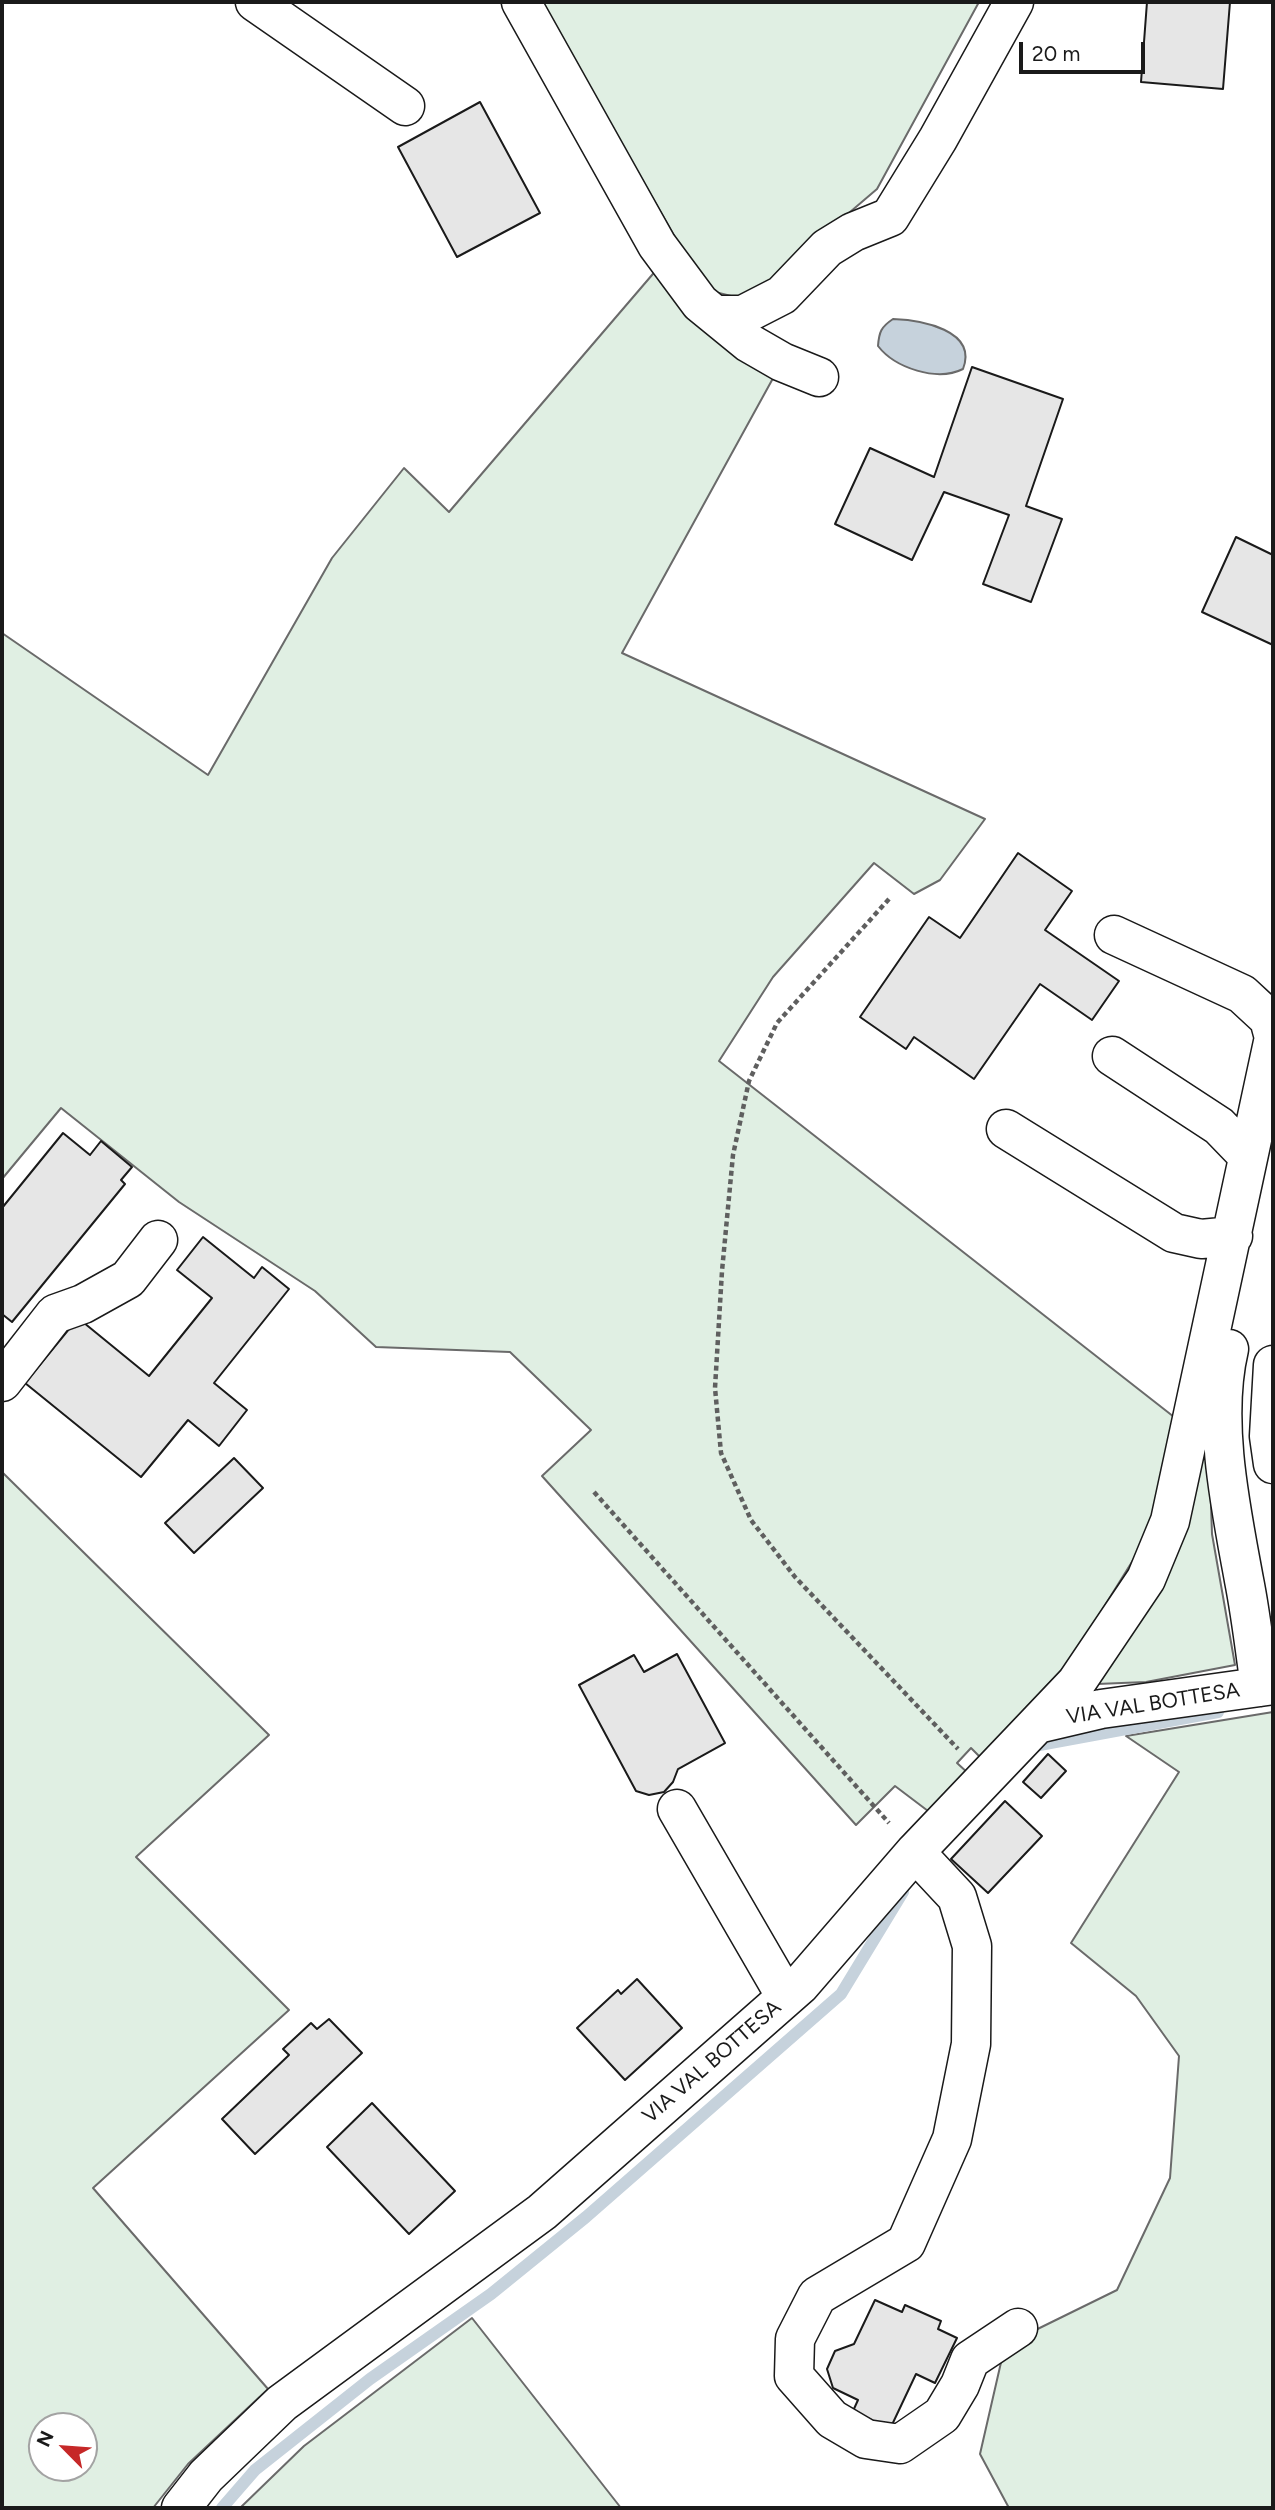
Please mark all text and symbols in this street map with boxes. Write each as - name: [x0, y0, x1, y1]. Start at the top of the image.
- scale bar: [1023, 28, 1149, 72]
- text: 20 m: [1032, 41, 1080, 66]
- street label: VIA VAL BOTTESA: [1064, 1678, 1242, 1730]
- street label: VIA VAL BOTTESA: [638, 1995, 786, 2129]
- north arrow: [28, 2412, 98, 2482]
- text: N: [32, 2427, 59, 2450]

